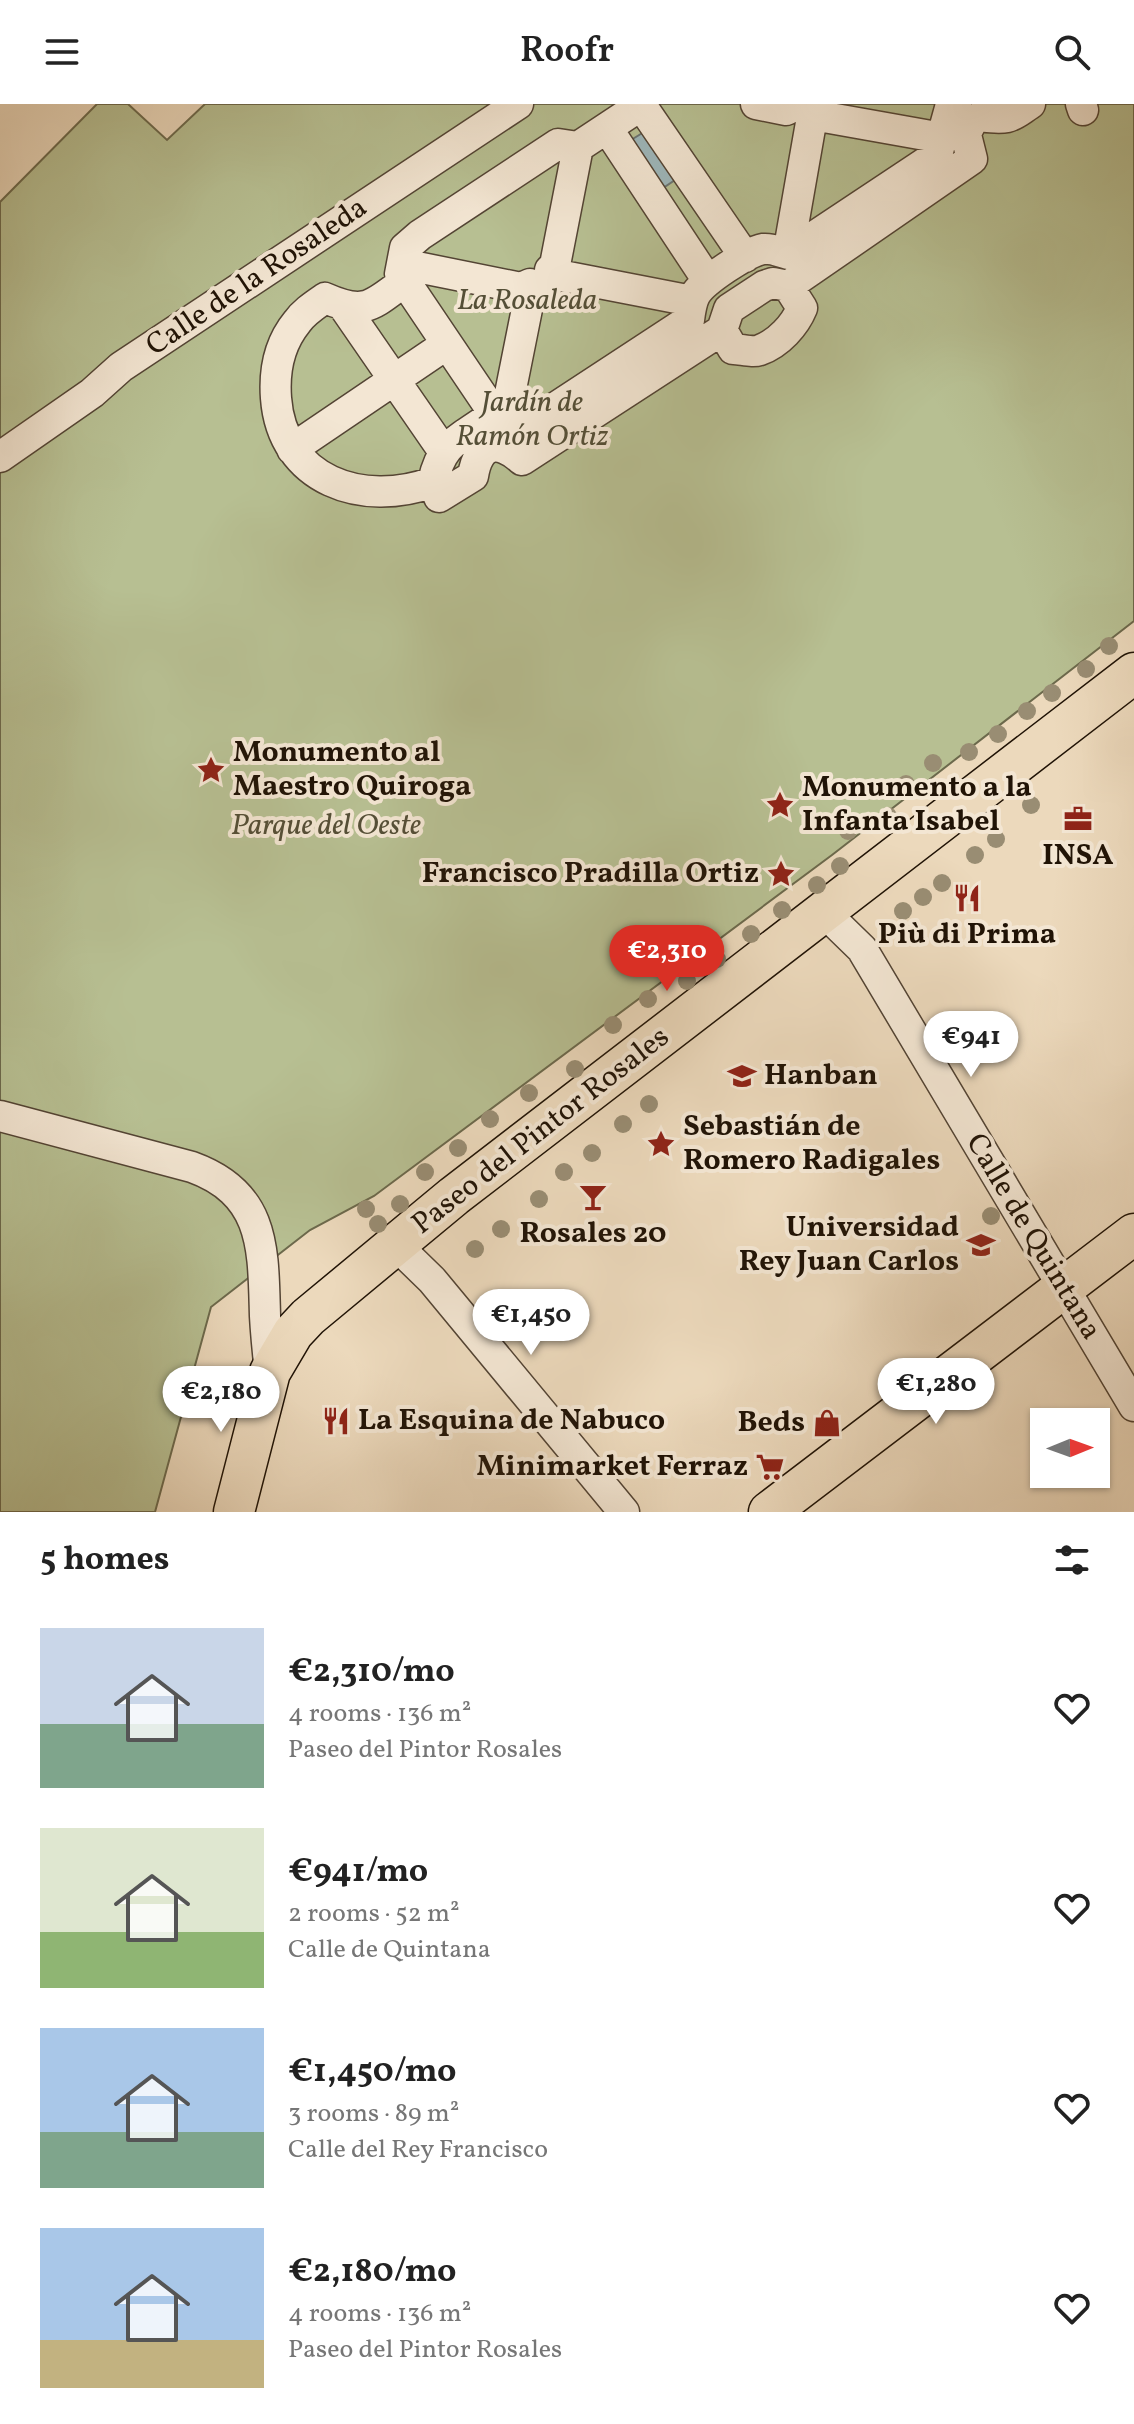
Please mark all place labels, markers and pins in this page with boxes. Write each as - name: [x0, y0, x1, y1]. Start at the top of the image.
- place label: Monumento al Maestro Quiroga: [233, 732, 472, 808]
- place icon: Monumento al Maestro Quiroga: [196, 755, 226, 785]
- place label: Monumento a la Infanta Isabel: [802, 767, 1032, 843]
- place icon: Monumento a la Infanta Isabel: [765, 790, 795, 820]
- office icon: INSA: [1063, 804, 1093, 834]
- place label: INSA: [1042, 835, 1114, 877]
- place label: Francisco Pradilla Ortiz: [422, 853, 759, 895]
- place icon: Francisco Pradilla Ortiz: [766, 859, 796, 889]
- restaurant icon: Più di Prima: [952, 883, 982, 913]
- place label: Più di Prima: [878, 914, 1056, 956]
- pin: €2,310: [602, 925, 732, 993]
- pin: €941: [924, 1011, 1018, 1079]
- place label: Hanban: [764, 1055, 878, 1097]
- school or university icon: Hanban: [727, 1061, 757, 1091]
- place label: Sebastián de Romero Radigales: [683, 1106, 940, 1182]
- place icon: Sebastián de Romero Radigales: [646, 1129, 676, 1159]
- bar icon: Rosales 20: [578, 1182, 608, 1212]
- place label: Universidad Rey Juan Carlos: [739, 1207, 959, 1283]
- place label: Rosales 20: [519, 1213, 667, 1255]
- school or university icon: Universidad Rey Juan Carlos: [966, 1230, 996, 1260]
- pin: €1,450: [466, 1289, 596, 1357]
- pin: €1,280: [871, 1358, 1001, 1426]
- pin: €2,180: [156, 1366, 286, 1434]
- place label: La Esquina de Nabuco: [358, 1400, 665, 1442]
- place label: Beds: [737, 1402, 805, 1444]
- restaurant icon: La Esquina de Nabuco: [321, 1406, 351, 1436]
- shop icon: Beds: [812, 1408, 842, 1438]
- place label: Minimarket Ferraz: [476, 1446, 748, 1488]
- supermarket icon: Minimarket Ferraz: [755, 1452, 785, 1482]

